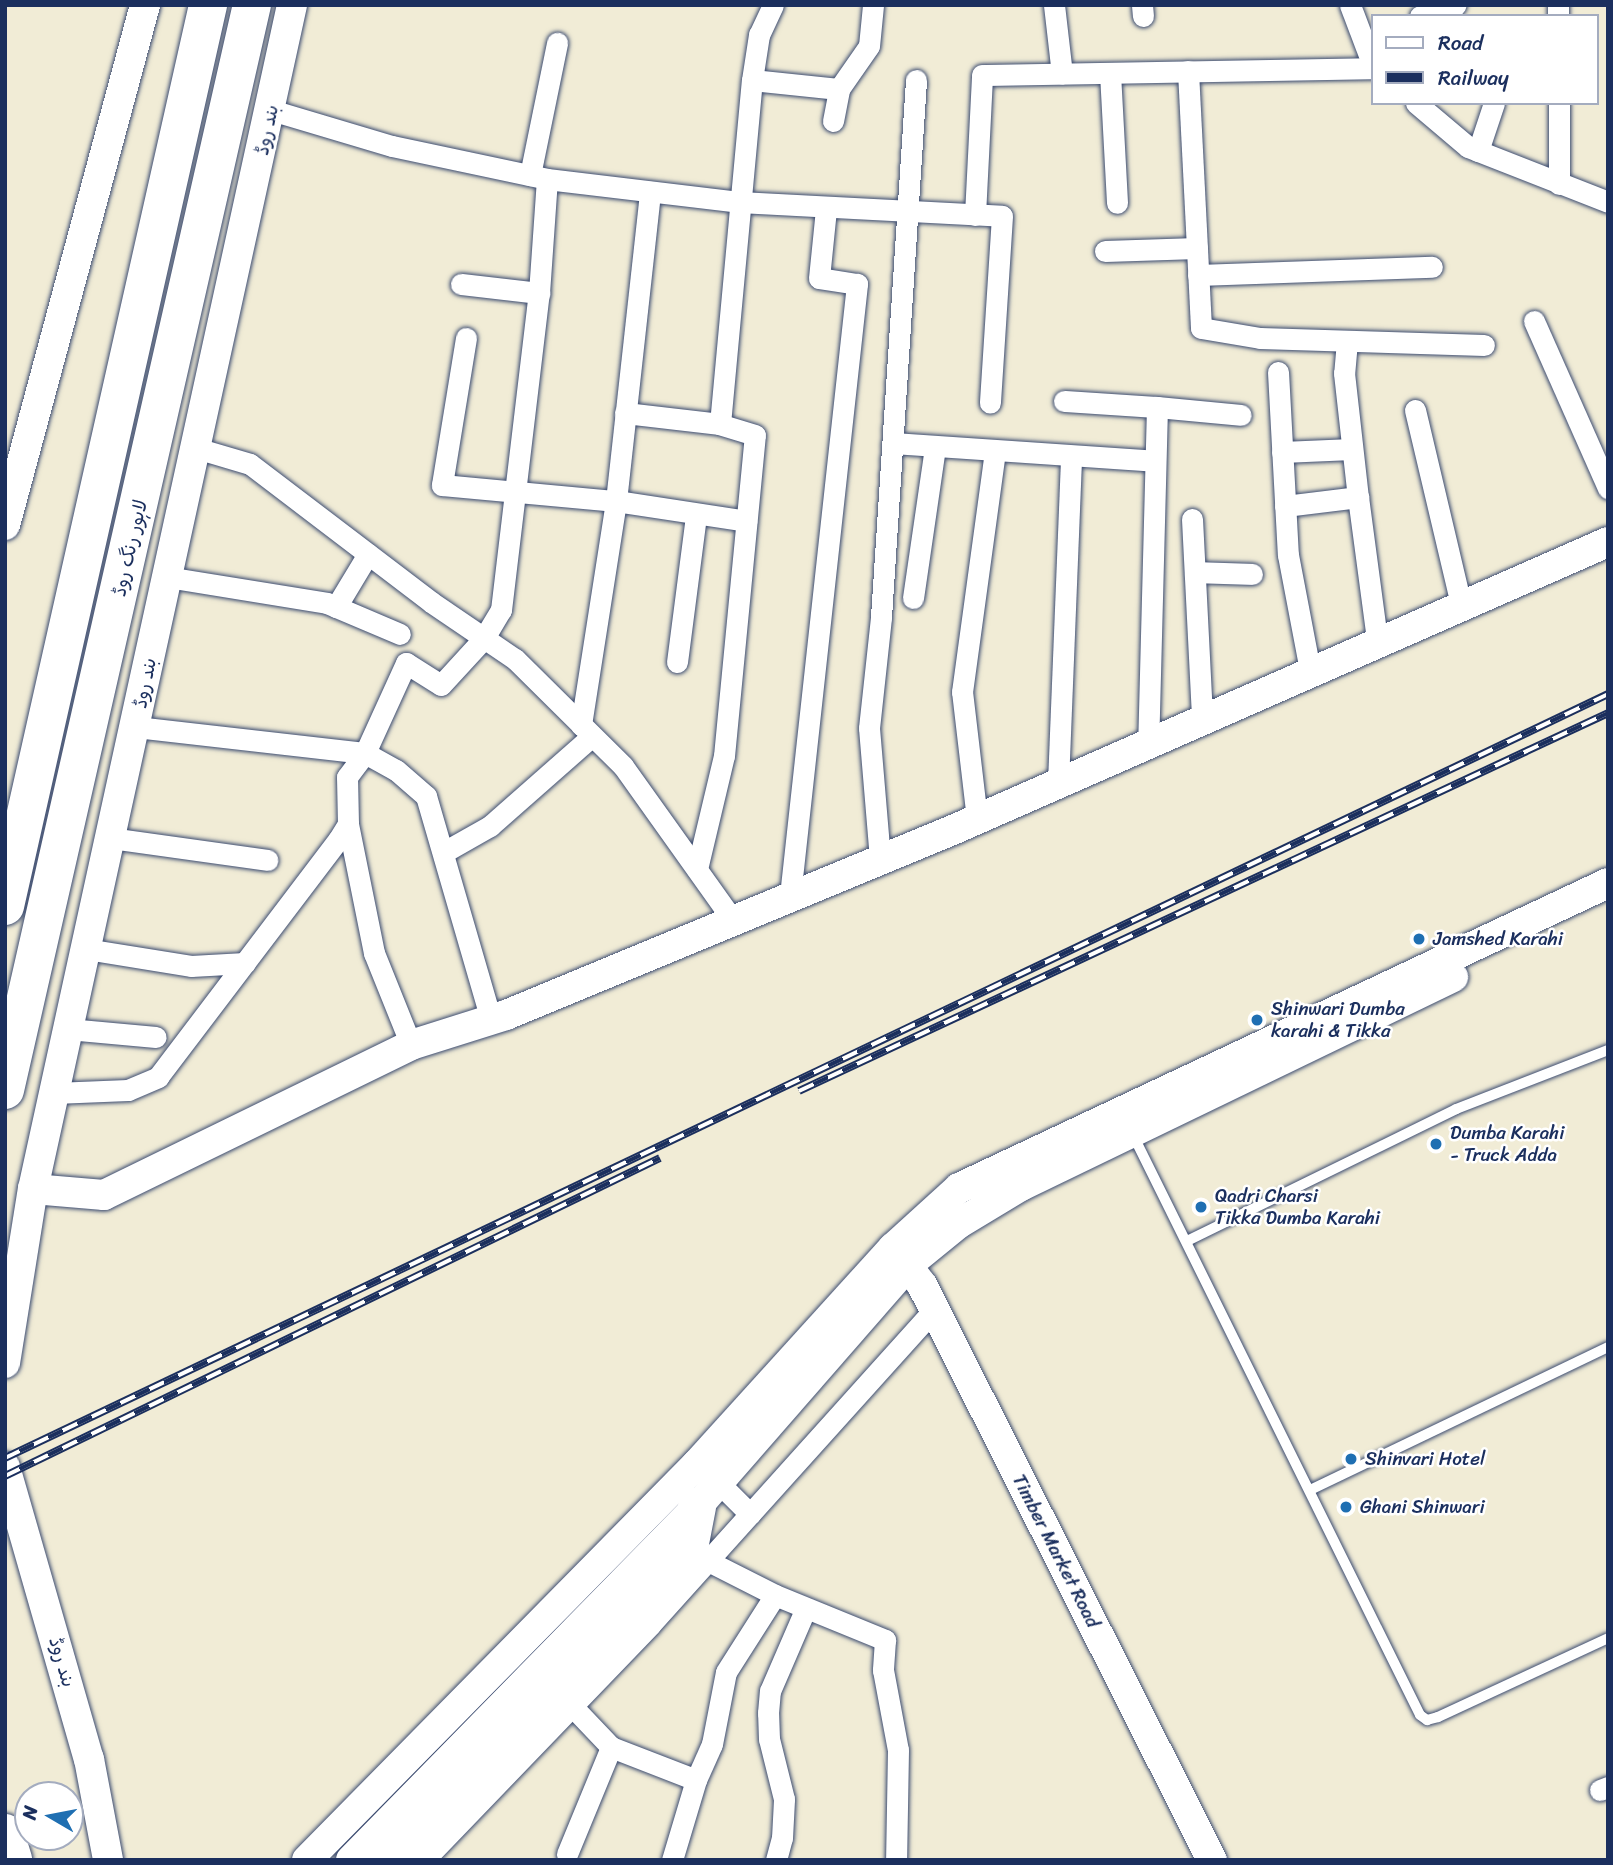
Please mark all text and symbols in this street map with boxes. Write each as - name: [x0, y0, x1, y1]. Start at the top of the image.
- legend: [1372, 14, 1599, 105]
- text: Road: [1438, 24, 1483, 62]
- text: Railway: [1438, 59, 1509, 97]
- street label: بند روڈ: [251, 103, 283, 157]
- street label: لاہور رنگ روڈ: [108, 497, 152, 599]
- street label: بند روڈ: [129, 656, 161, 710]
- place label: Jamshed Karahi: [1433, 928, 1563, 950]
- marker: Jamshed Karahi: [1411, 931, 1427, 947]
- place label: Shinwari Dumba karahi & Tikka: [1271, 998, 1405, 1042]
- marker: Shinwari Dumba karahi & Tikka: [1249, 1012, 1265, 1028]
- place label: Dumba Karahi - Truck Adda: [1450, 1122, 1564, 1166]
- marker: Dumba Karahi - Truck Adda: [1428, 1136, 1444, 1152]
- place label: Qadri Charsi Tikka Dumba Karahi: [1215, 1185, 1380, 1229]
- marker: Qadri Charsi Tikka Dumba Karahi: [1193, 1199, 1209, 1215]
- place label: Shinvari Hotel: [1365, 1448, 1485, 1470]
- marker: Shinvari Hotel: [1343, 1451, 1359, 1467]
- street label: Timber Market Road: [1007, 1471, 1105, 1631]
- place label: Ghani Shinwari: [1360, 1496, 1485, 1518]
- marker: Ghani Shinwari: [1338, 1499, 1354, 1515]
- street label: بند روڈ: [44, 1634, 80, 1690]
- north arrow: [14, 1781, 84, 1851]
- text: N: [12, 1803, 47, 1822]

